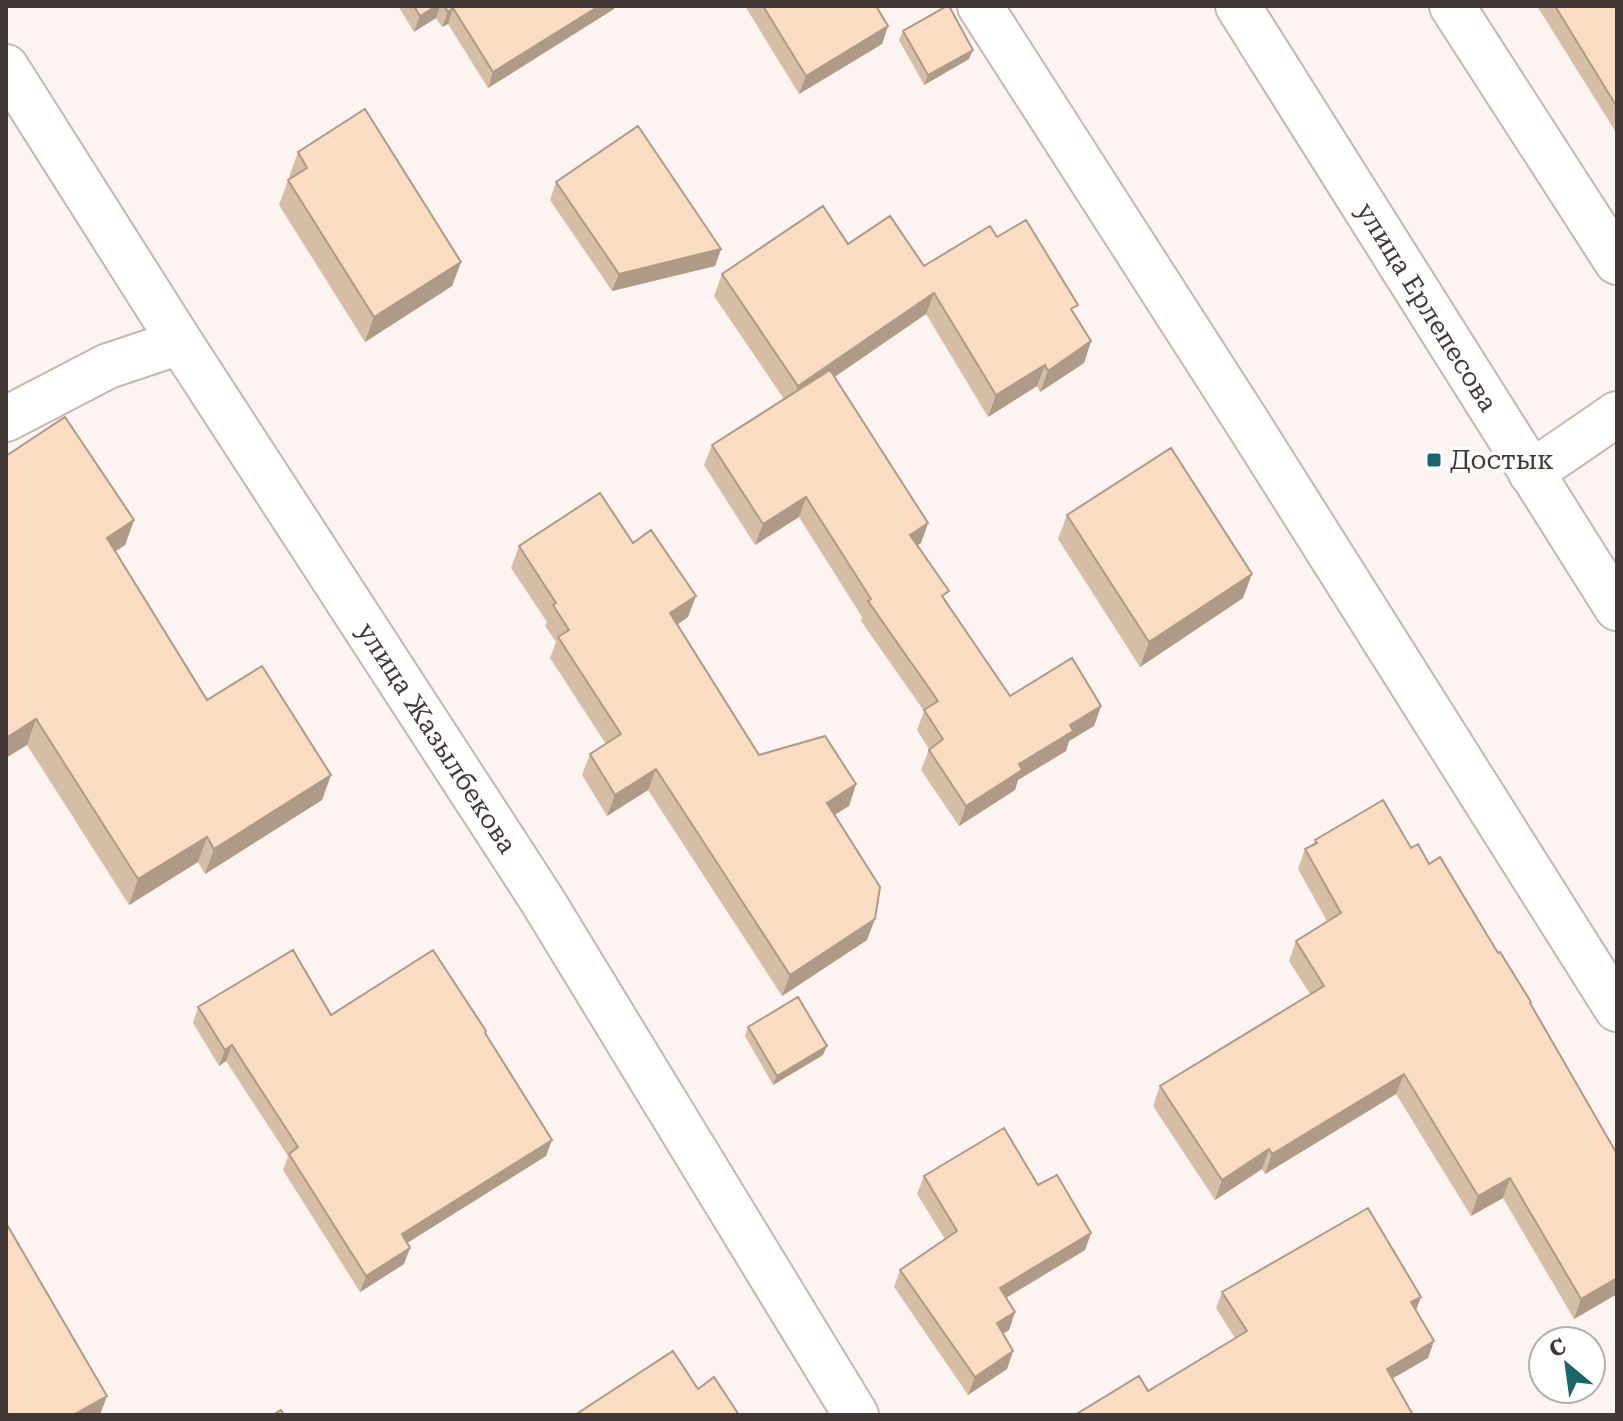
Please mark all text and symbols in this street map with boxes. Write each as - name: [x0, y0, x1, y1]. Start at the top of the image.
- street label: улица Ерлепесова: [1351, 197, 1503, 417]
- place label: Достык: [1450, 445, 1554, 475]
- marker: Достык: [1425, 451, 1443, 469]
- street label: улица Жазылбекова: [351, 617, 523, 859]
- north arrow: [1527, 1325, 1607, 1405]
- text: С: [1545, 1333, 1570, 1363]

